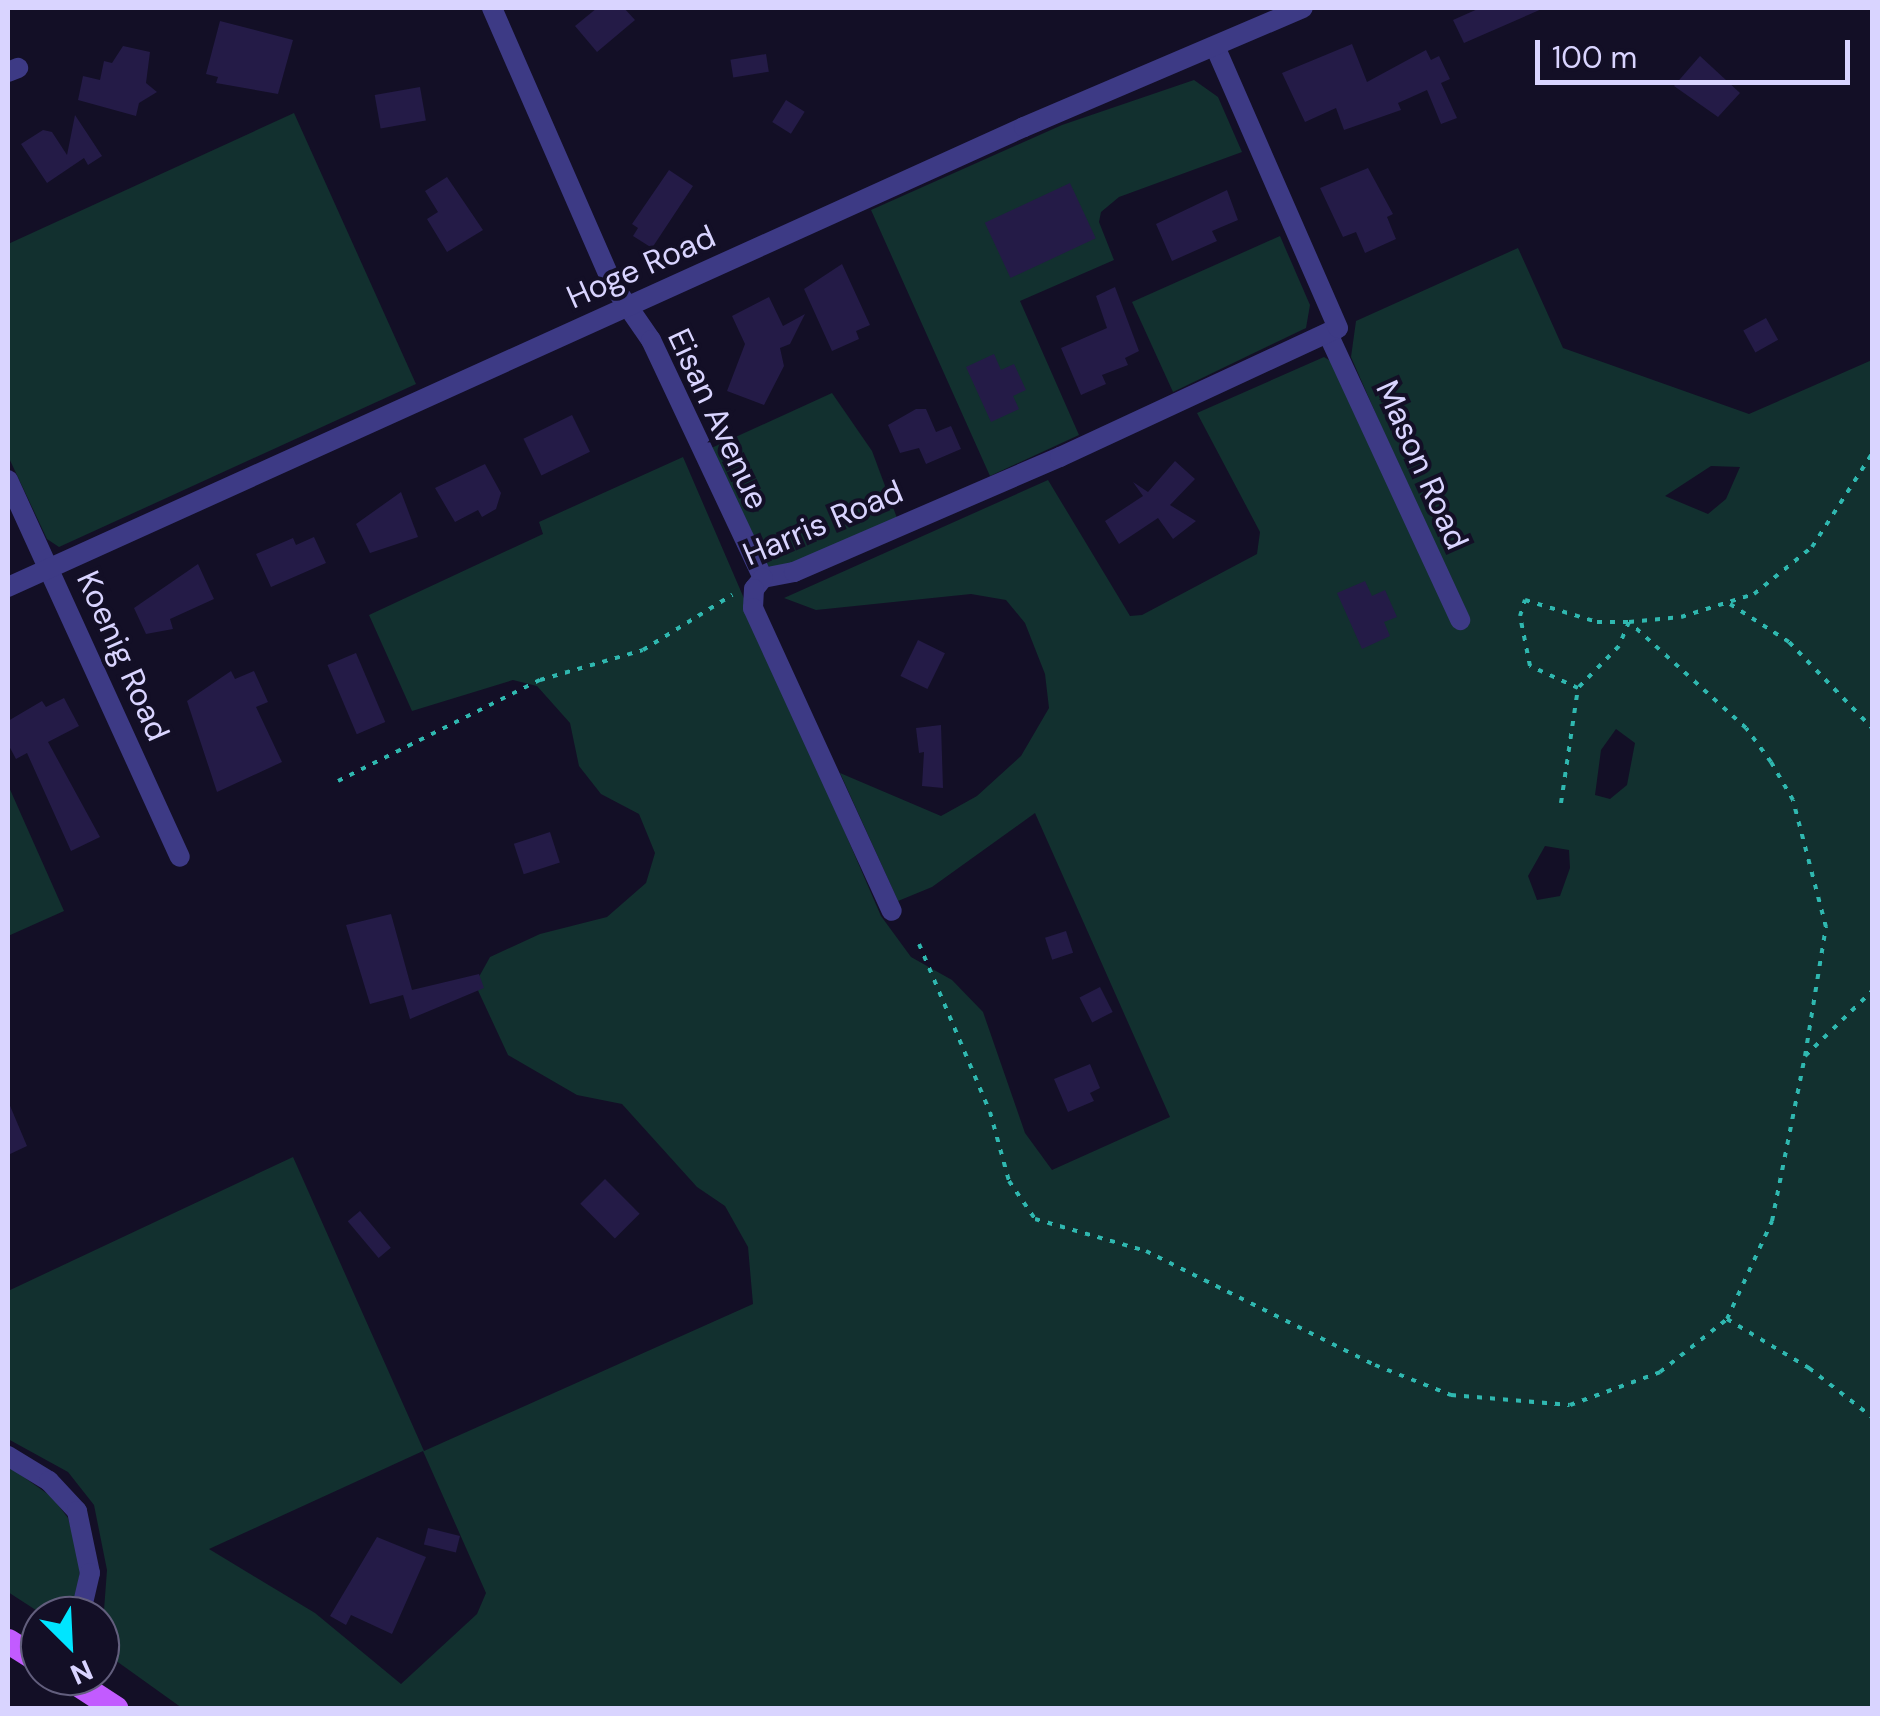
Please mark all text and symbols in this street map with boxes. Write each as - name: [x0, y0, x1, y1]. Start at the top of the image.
- scale bar: [1540, 20, 1855, 82]
- text: 100 m: [1552, 38, 1637, 77]
- street label: Hoge Road: [561, 217, 721, 317]
- street label: Eisan Avenue: [659, 323, 777, 515]
- street label: Mason Road: [1368, 375, 1476, 555]
- street label: Harris Road: [737, 472, 909, 574]
- street label: Koenig Road: [69, 565, 177, 747]
- north arrow: [20, 1596, 120, 1696]
- text: N: [65, 1651, 98, 1693]

